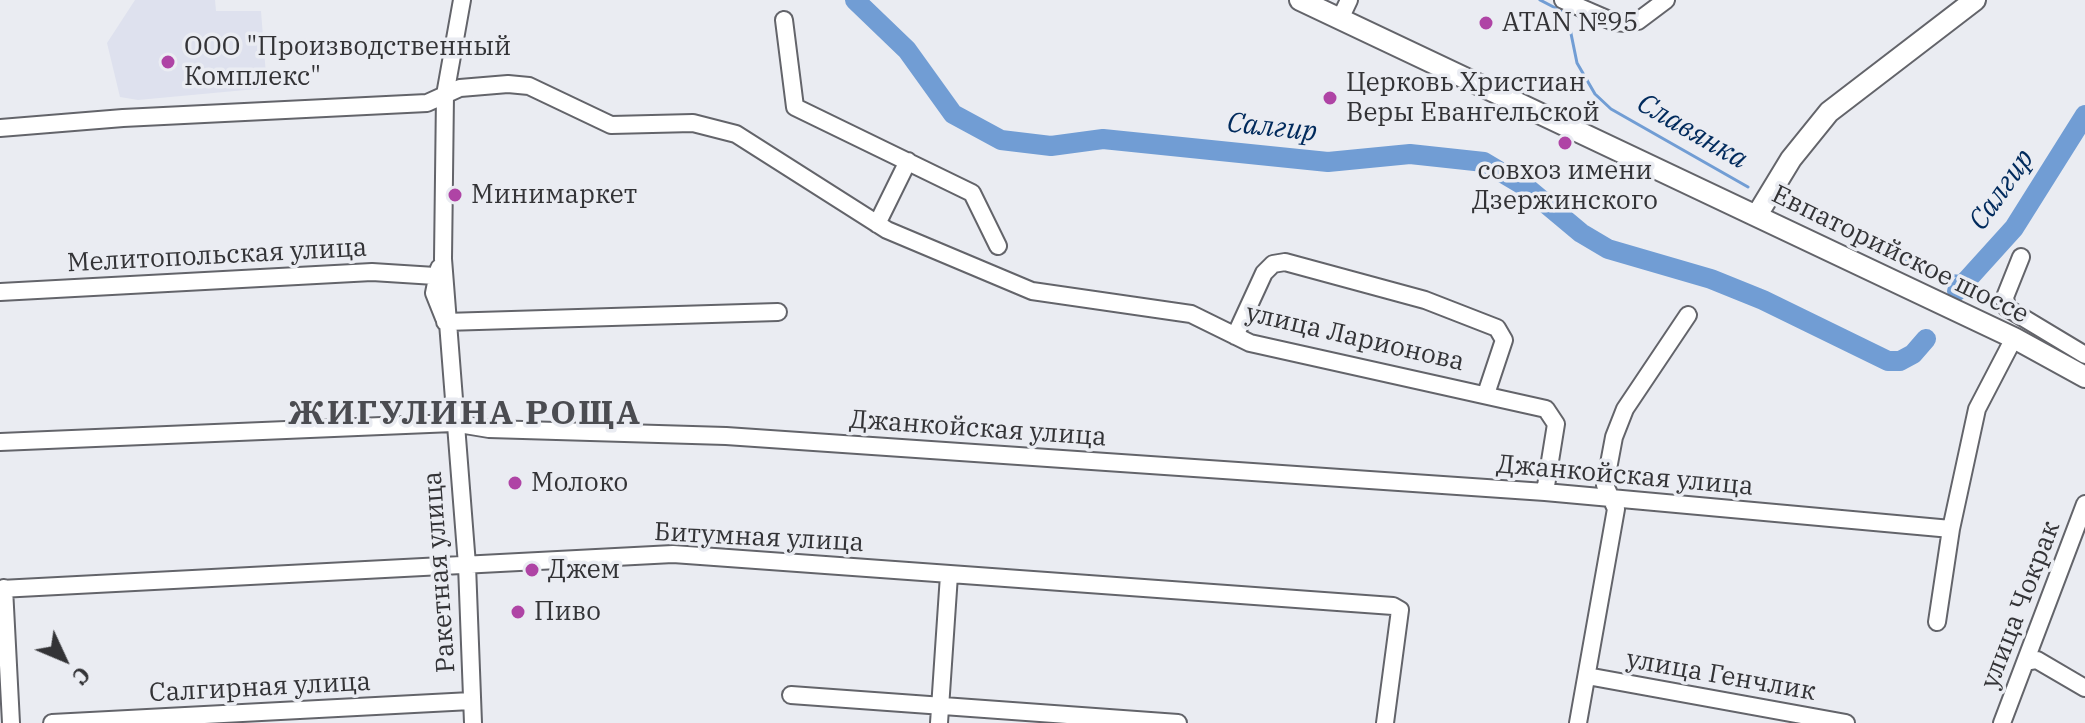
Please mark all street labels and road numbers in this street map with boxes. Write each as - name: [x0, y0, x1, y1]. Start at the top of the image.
- street label: Евпаторийское шоссе: [1767, 179, 2033, 331]
- street label: Мелитопольская улица: [66, 233, 368, 279]
- street label: улица Ларионова: [1243, 298, 1467, 378]
- street label: Джанкойская улица: [848, 404, 1108, 454]
- street label: Джанкойская улица: [1495, 449, 1755, 503]
- street label: Ракетная улица: [417, 470, 463, 674]
- street label: Битумная улица: [653, 517, 865, 559]
- street label: улица Чокрак: [1975, 517, 2067, 693]
- street label: улица Генчлик: [1624, 644, 1818, 708]
- street label: Салгирная улица: [148, 667, 372, 709]

